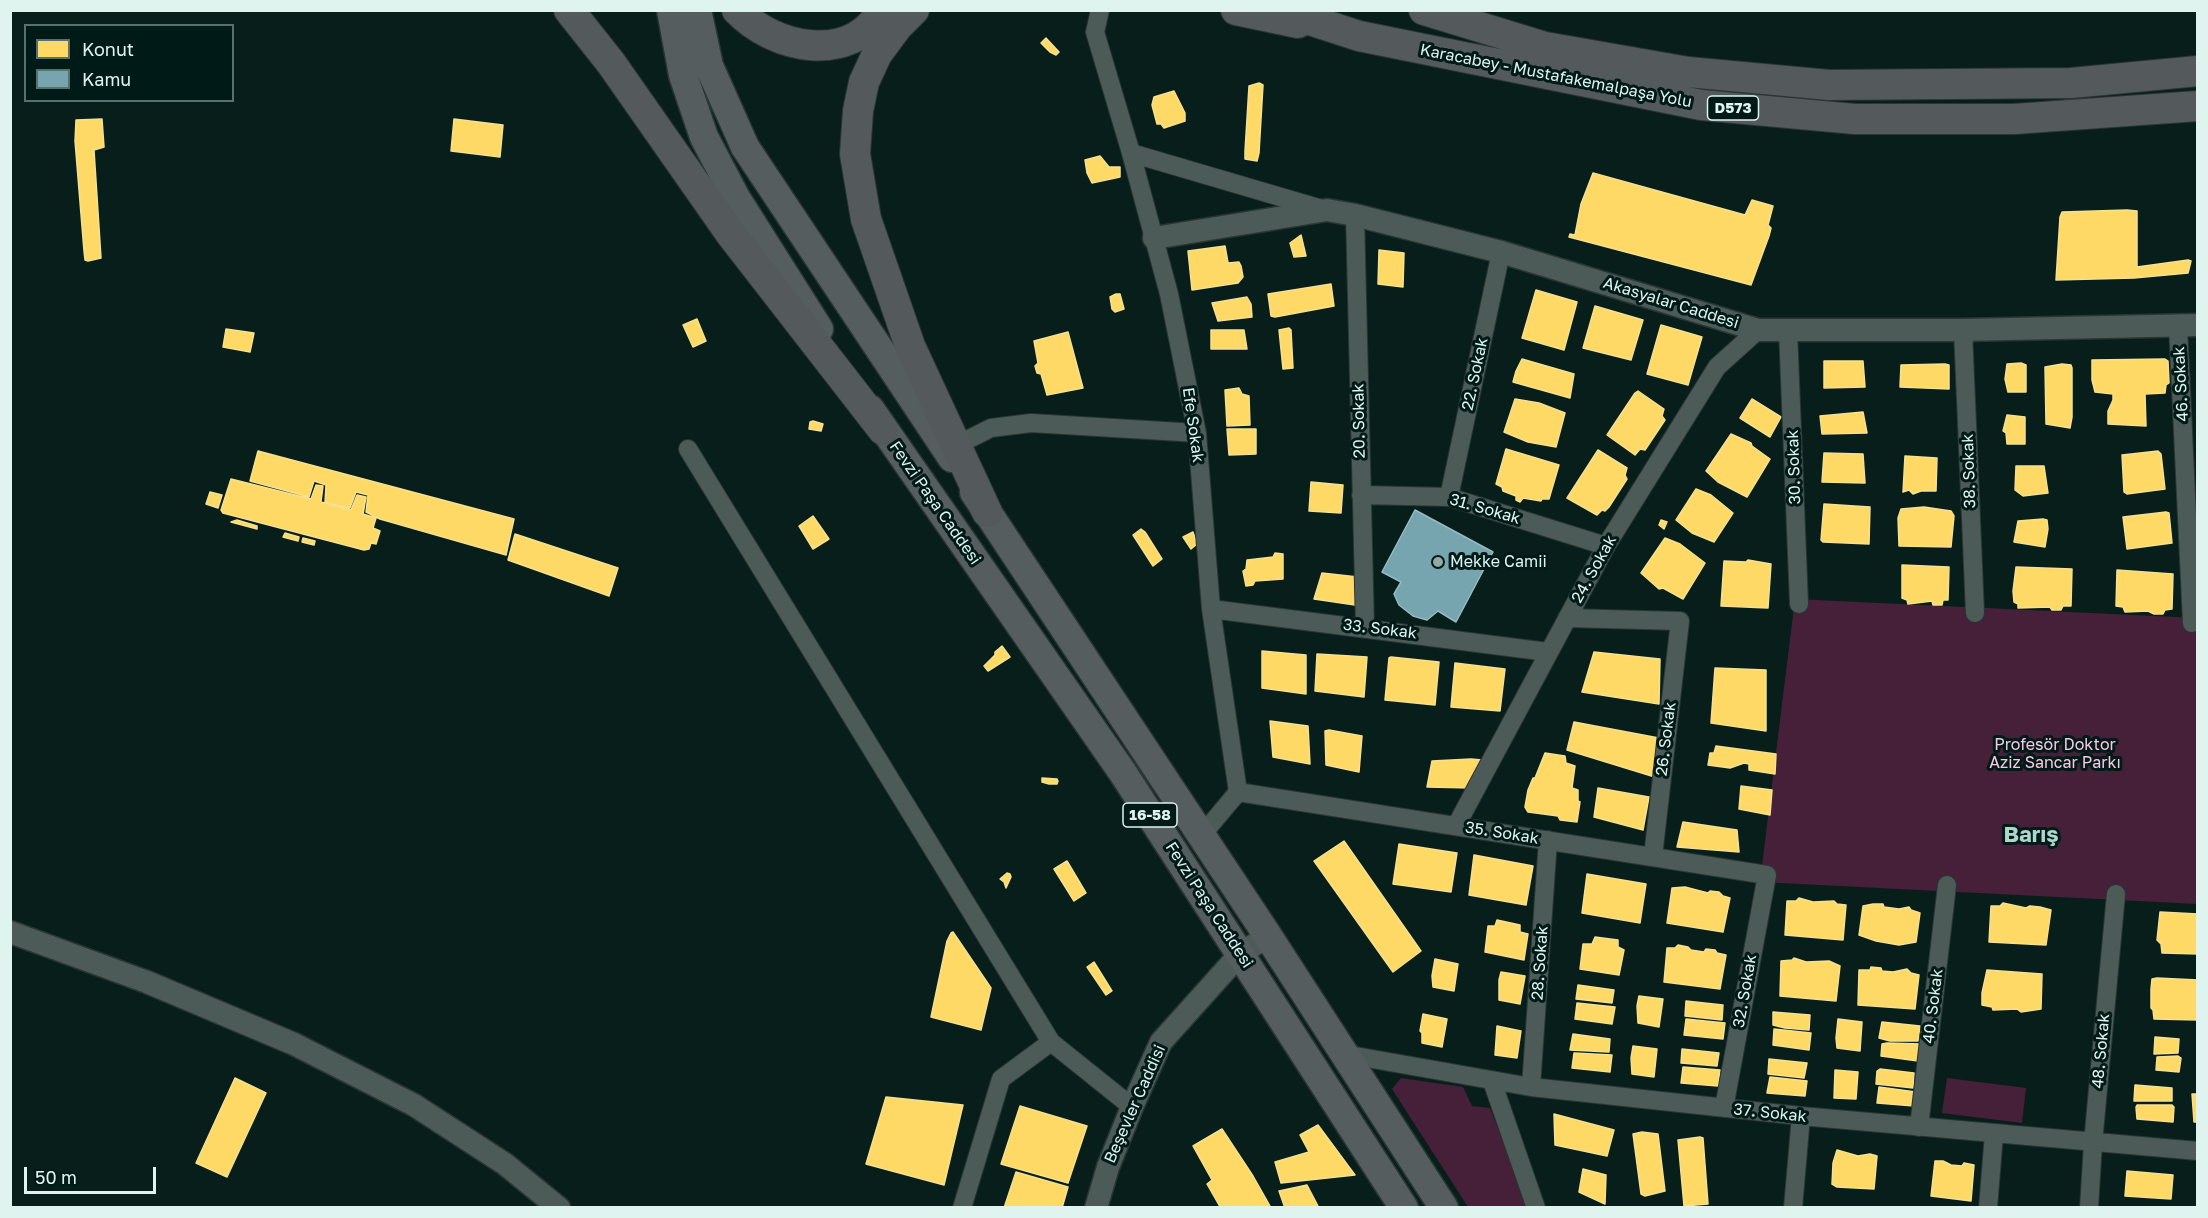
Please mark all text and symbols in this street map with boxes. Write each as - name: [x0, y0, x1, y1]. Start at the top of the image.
- legend: [24, 24, 234, 102]
- text: Konut: [82, 38, 134, 60]
- street label: Karacabey - Mustafakemalpaşa Yolu: [1418, 40, 1694, 112]
- text: Kamu: [82, 68, 131, 90]
- road number: D573: [1708, 96, 1758, 120]
- street label: Akasyalar Caddesi: [1601, 273, 1741, 333]
- street label: 22. Sokak: [1458, 336, 1492, 412]
- street label: 46. Sokak: [2169, 346, 2193, 422]
- street label: 20. Sokak: [1349, 383, 1369, 459]
- street label: Efe Sokak: [1178, 386, 1208, 464]
- street label: 30. Sokak: [1783, 429, 1805, 505]
- street label: 38. Sokak: [1958, 433, 1980, 509]
- street label: Fevzi Paşa Caddesi: [885, 438, 985, 568]
- street label: 31. Sokak: [1447, 490, 1523, 528]
- street label: 24. Sokak: [1568, 532, 1620, 606]
- place label: Mekke Camii: [1450, 552, 1547, 572]
- marker: Mekke Camii: [1431, 555, 1445, 569]
- street label: 33. Sokak: [1342, 615, 1418, 643]
- street label: 26. Sokak: [1652, 701, 1680, 777]
- park label: Profesör Doktor Aziz Sancar Parkı: [1989, 735, 2121, 773]
- road number: 16-58: [1123, 803, 1177, 827]
- street label: 35. Sokak: [1464, 818, 1540, 848]
- district label: Barış: [2003, 822, 2059, 848]
- street label: Fevzi Paşa Caddesi: [1161, 838, 1257, 972]
- street label: 28. Sokak: [1528, 925, 1552, 1001]
- street label: 32. Sokak: [1729, 953, 1761, 1029]
- street label: 40. Sokak: [1919, 967, 1947, 1045]
- street label: 48. Sokak: [2088, 1013, 2114, 1089]
- street label: Beşevler Caddisi: [1100, 1042, 1170, 1166]
- street label: 37. Sokak: [1732, 1100, 1808, 1126]
- scale bar: [27, 1155, 159, 1193]
- text: 50 m: [35, 1166, 77, 1188]

